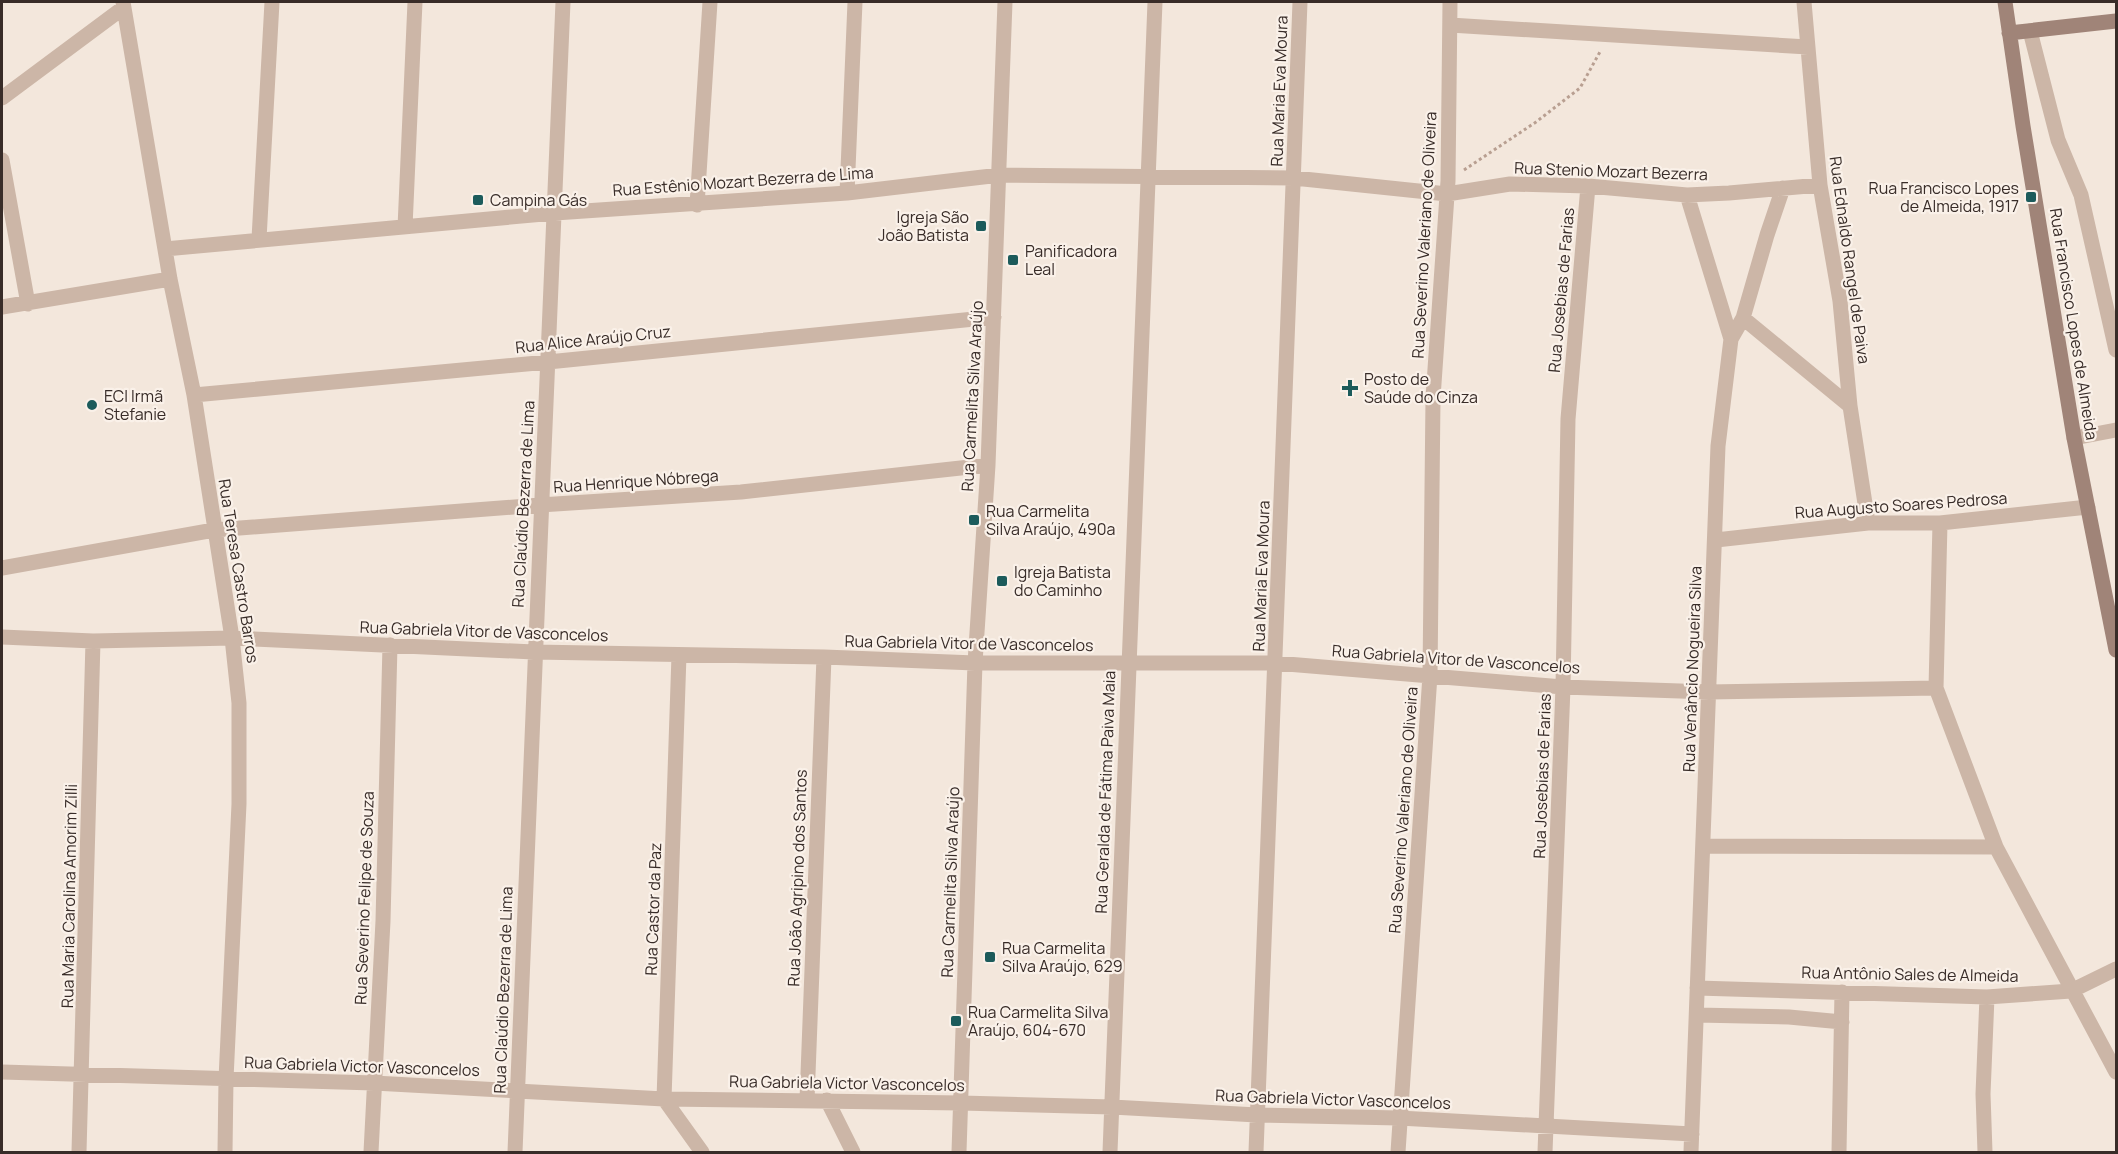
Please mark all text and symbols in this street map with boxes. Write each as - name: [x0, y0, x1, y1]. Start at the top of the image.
- street label: Rua Maria Eva Moura: [1265, 15, 1293, 167]
- street label: Rua Severino Valeriano de Oliveira: [1407, 111, 1441, 359]
- street label: Rua Ednaldo Rangel de Paiva: [1825, 155, 1875, 365]
- street label: Rua Stenio Mozart Bezerra: [1514, 157, 1708, 185]
- street label: Rua Estênio Mozart Bezerra de Lima: [612, 161, 874, 201]
- place label: Rua Francisco Lopes de Almeida, 1917: [1869, 177, 2019, 217]
- place label: Campina Gás: [490, 189, 587, 211]
- marker: Rua Francisco Lopes de Almeida, 1917: [2024, 190, 2038, 204]
- marker: Campina Gás: [471, 193, 485, 207]
- place label: Igreja São João Batista: [878, 206, 969, 246]
- street label: Rua Francisco Lopes de Almeida: [2045, 206, 2103, 442]
- street label: Rua Josebias de Farias: [1543, 207, 1579, 373]
- marker: Igreja São João Batista: [974, 219, 988, 233]
- place label: Panificadora Leal: [1025, 240, 1117, 280]
- marker: Panificadora Leal: [1006, 253, 1020, 267]
- street label: Rua Carmelita Silva Araújo: [956, 300, 988, 492]
- street label: Rua Alice Araújo Cruz: [514, 320, 672, 358]
- place label: Posto de Saúde do Cinza: [1364, 368, 1478, 408]
- marker: Posto de Saúde do Cinza: [1341, 379, 1359, 397]
- place label: ECI Irmã Stefanie: [104, 385, 166, 425]
- marker: ECI Irmã Stefanie: [85, 398, 99, 412]
- street label: Rua Claúdio Bezerra de Lima: [507, 400, 539, 608]
- street label: Rua Henrique Nóbrega: [553, 464, 719, 498]
- street label: Rua Teresa Castro Barros: [214, 477, 264, 665]
- street label: Rua Augusto Soares Pedrosa: [1794, 487, 2008, 523]
- place label: Rua Carmelita Silva Araújo, 490a: [986, 500, 1116, 540]
- street label: Rua Maria Eva Moura: [1247, 500, 1275, 652]
- marker: Rua Carmelita Silva Araújo, 490a: [967, 513, 981, 527]
- place label: Igreja Batista do Caminho: [1014, 561, 1111, 601]
- street label: Rua Venâncio Nogueira Silva: [1677, 566, 1707, 772]
- marker: Igreja Batista do Caminho: [995, 574, 1009, 588]
- street label: Rua Gabriela Vitor de Vasconcelos: [359, 616, 609, 646]
- street label: Rua Gabriela Vitor de Vasconcelos: [844, 630, 1094, 656]
- street label: Rua Gabriela Vitor de Vasconcelos: [1331, 639, 1581, 679]
- street label: Rua Geralda de Fátima Paiva Maia: [1090, 670, 1120, 914]
- street label: Rua Severino Valeriano de Oliveira: [1383, 686, 1423, 934]
- street label: Rua Josebias de Farias: [1528, 693, 1556, 859]
- street label: Rua João Agripino dos Santos: [782, 769, 812, 987]
- street label: Rua Maria Carolina Amorim Zilli: [56, 784, 82, 1008]
- street label: Rua Carmelita Silva Araújo: [936, 786, 964, 978]
- street label: Rua Severino Felipe de Souza: [349, 791, 379, 1005]
- street label: Rua Castor da Paz: [640, 842, 666, 976]
- street label: Rua Claúdio Bezerra de Lima: [488, 886, 518, 1094]
- place label: Rua Carmelita Silva Araújo, 629: [1002, 937, 1123, 977]
- marker: Rua Carmelita Silva Araújo, 629: [983, 950, 997, 964]
- street label: Rua Antônio Sales de Almeida: [1801, 961, 2019, 987]
- place label: Rua Carmelita Silva Araújo, 604-670: [968, 1001, 1109, 1041]
- marker: Rua Carmelita Silva Araújo, 604-670: [949, 1014, 963, 1028]
- street label: Rua Gabriela Victor Vasconcelos: [244, 1051, 480, 1081]
- street label: Rua Gabriela Victor Vasconcelos: [729, 1070, 965, 1096]
- street label: Rua Gabriela Victor Vasconcelos: [1215, 1084, 1451, 1114]

